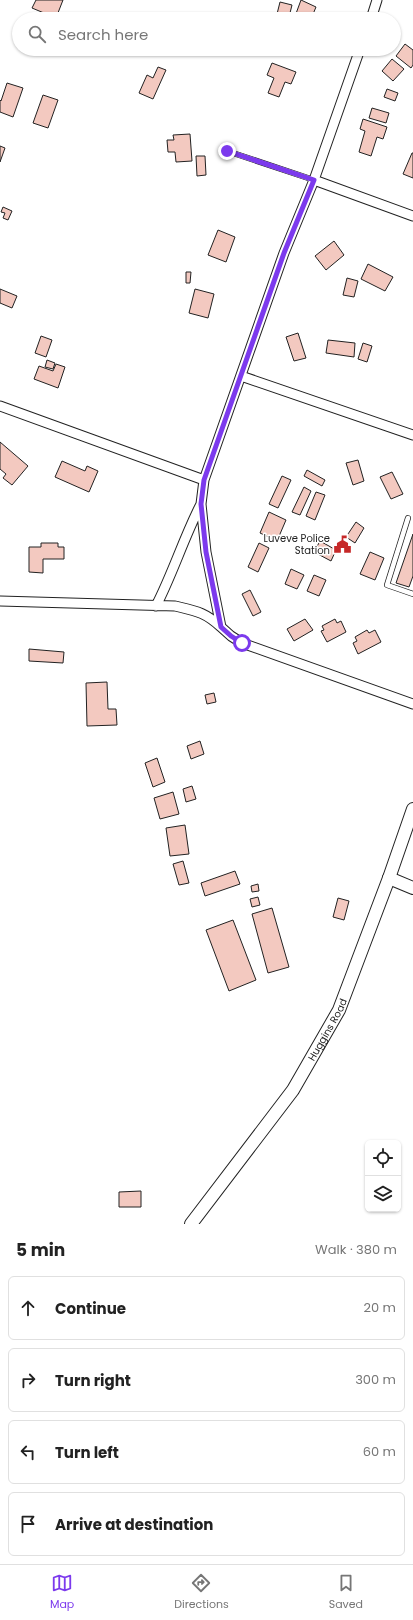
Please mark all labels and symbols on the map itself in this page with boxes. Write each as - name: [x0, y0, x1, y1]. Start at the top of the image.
- route end: [218, 142, 236, 160]
- place label: Luveve Police Station: [264, 531, 330, 558]
- public building icon: Luveve Police Station: [333, 534, 353, 554]
- route start: [233, 634, 251, 652]
- street label: Huggins Road: [304, 996, 351, 1064]

